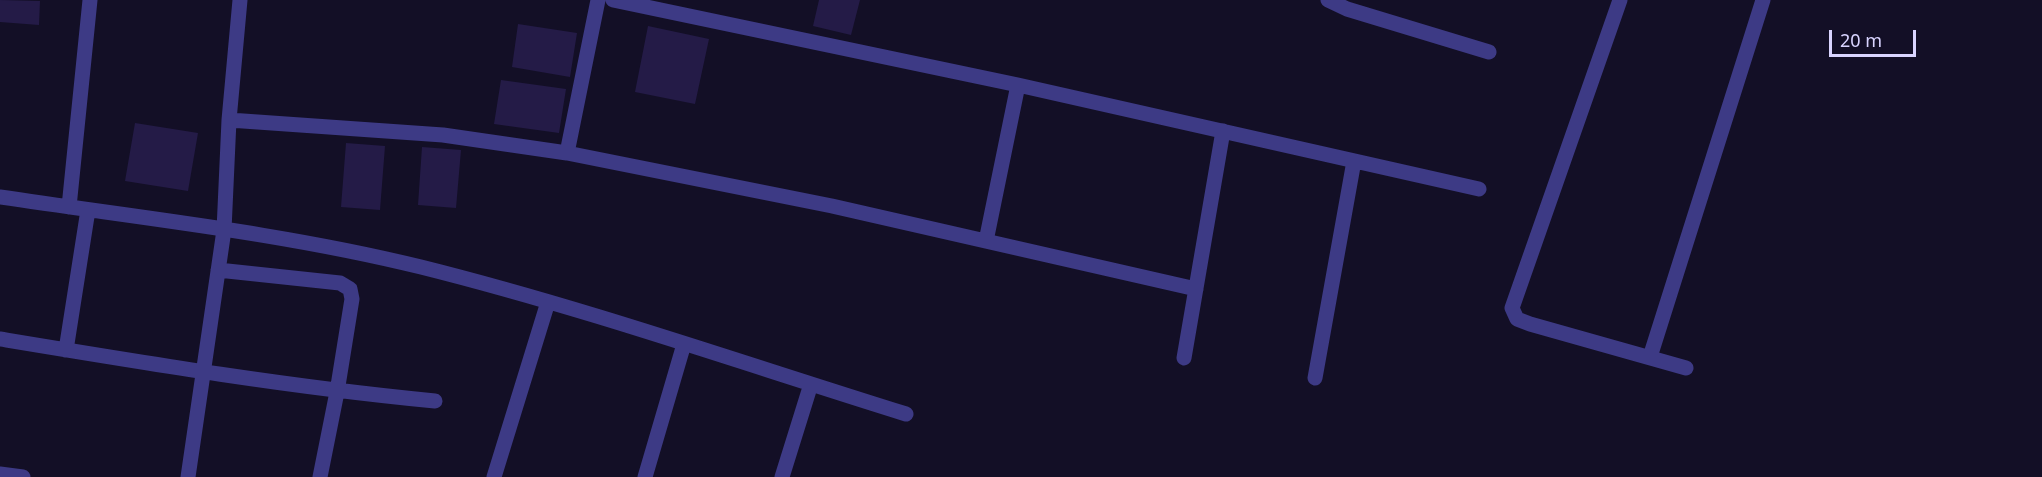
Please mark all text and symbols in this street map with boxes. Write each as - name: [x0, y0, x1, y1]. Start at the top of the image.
- scale bar: [1832, 18, 1919, 56]
- text: 20 m: [1840, 28, 1882, 52]

